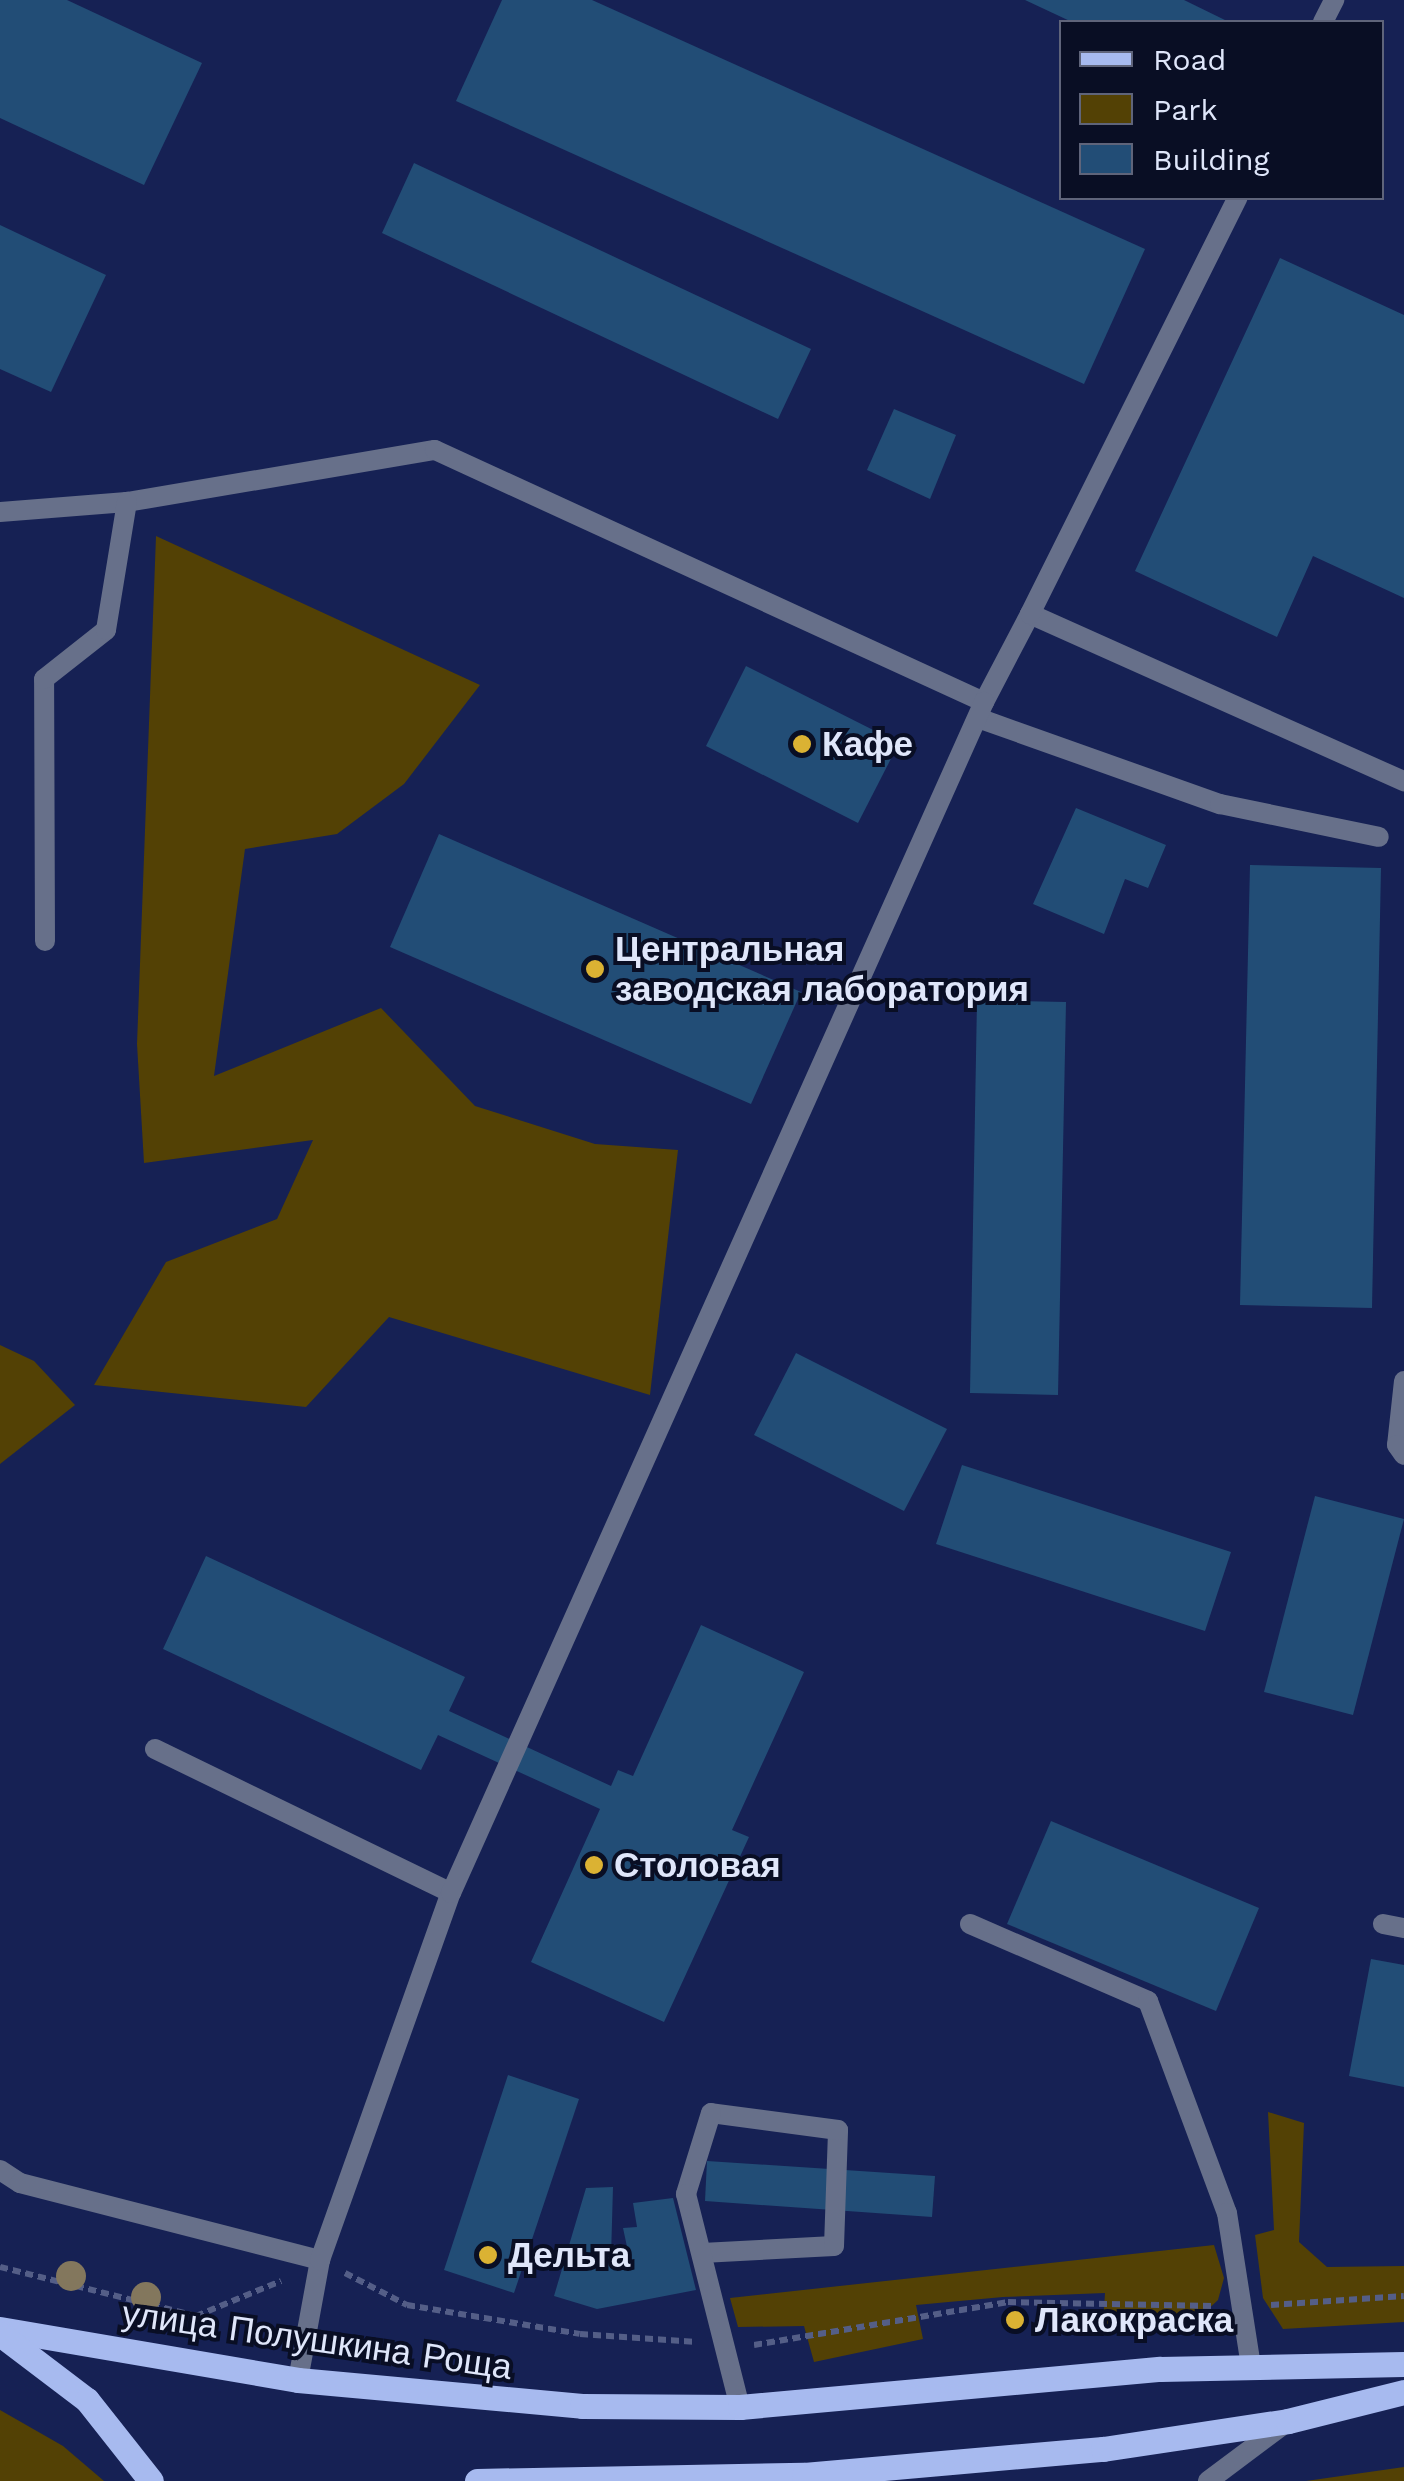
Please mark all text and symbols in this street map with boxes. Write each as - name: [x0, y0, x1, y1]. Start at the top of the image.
- legend: [1059, 20, 1384, 200]
- text: Road: [1153, 42, 1226, 77]
- text: Park: [1153, 92, 1218, 127]
- text: Building: [1153, 142, 1270, 177]
- place label: Кафе: [822, 723, 913, 765]
- marker: Кафе: [791, 733, 813, 755]
- place label: Центральная заводская лаборатория: [615, 928, 1029, 1010]
- marker: Центральная заводская лаборатория: [584, 958, 606, 980]
- place label: Столовая: [614, 1844, 781, 1886]
- marker: Столовая: [583, 1854, 605, 1876]
- place label: Дельта: [508, 2234, 630, 2276]
- marker: Дельта: [477, 2244, 499, 2266]
- street label: улица Полушкина Роща: [119, 2292, 515, 2388]
- place label: Лакокраска: [1035, 2299, 1233, 2341]
- marker: Лакокраска: [1004, 2309, 1026, 2331]

